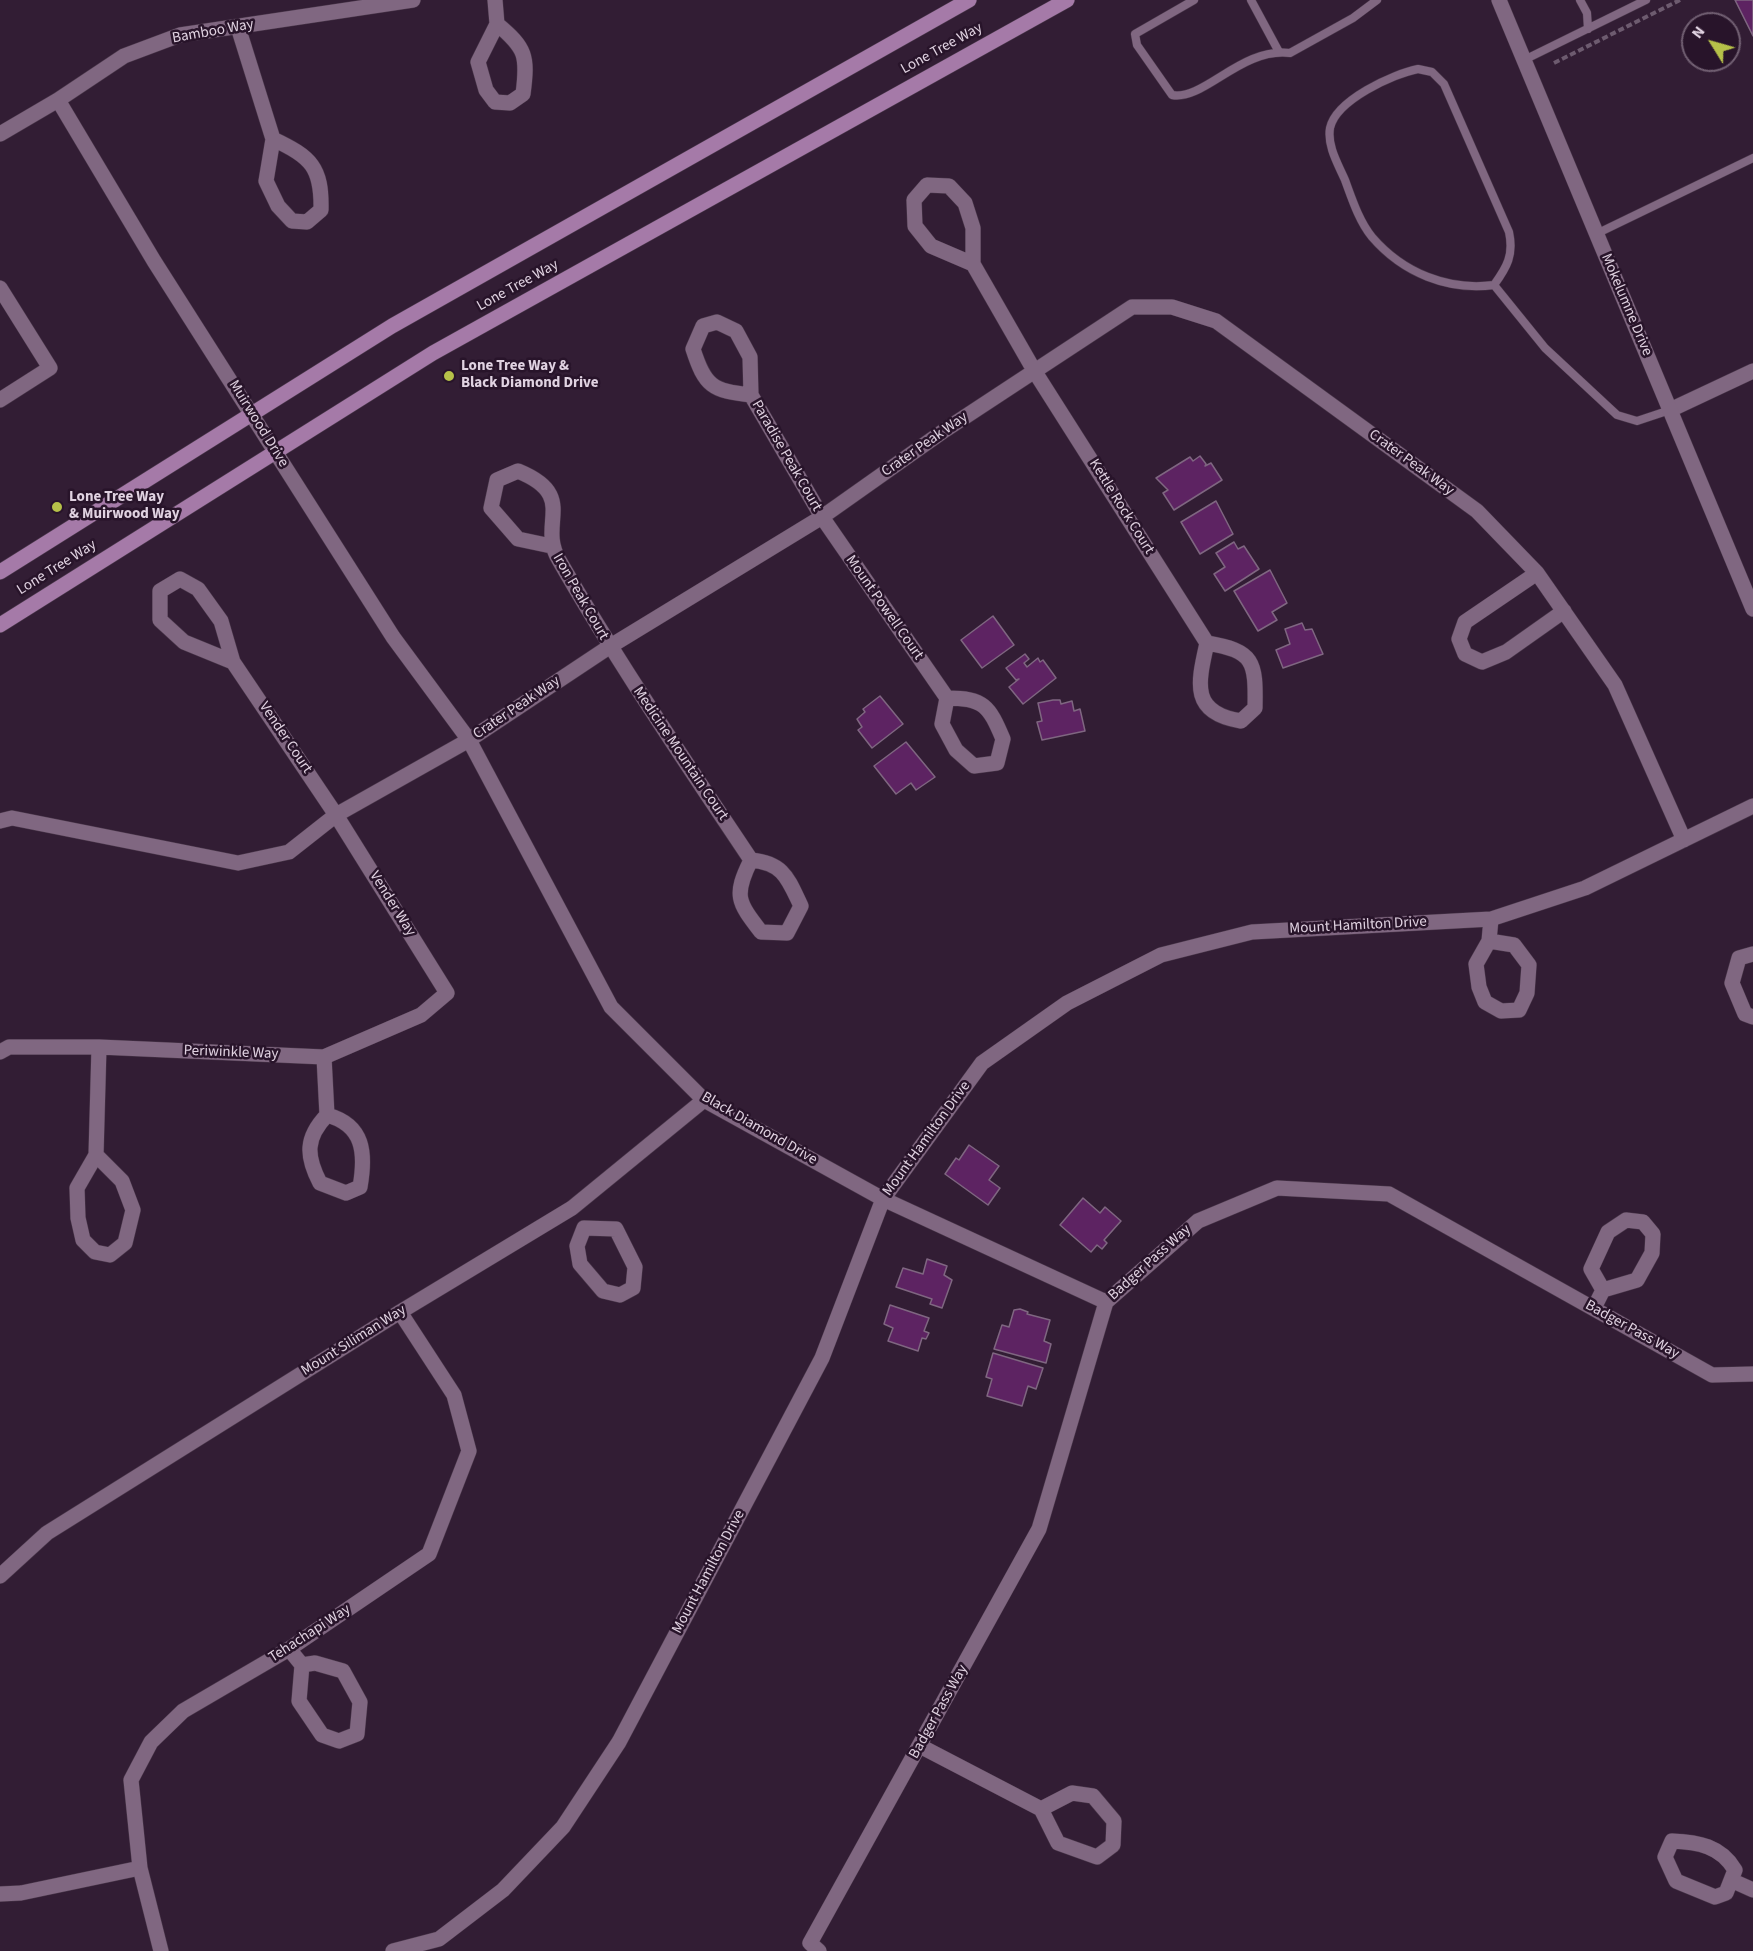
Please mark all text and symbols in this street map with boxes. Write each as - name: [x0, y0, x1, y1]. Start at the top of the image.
- north arrow: [1681, 12, 1741, 72]
- street label: Bamboo Way: [171, 16, 255, 48]
- street label: Lone Tree Way: [898, 19, 986, 79]
- text: N: [1686, 22, 1710, 43]
- street label: Mokelumne Drive: [1596, 251, 1656, 359]
- street label: Lone Tree Way: [474, 256, 562, 316]
- place label: Lone Tree Way & Black Diamond Drive: [461, 358, 599, 393]
- marker: Lone Tree Way & Black Diamond Drive: [442, 369, 456, 383]
- street label: Muirwood Drive: [224, 377, 292, 471]
- street label: Paradise Peak Court: [747, 397, 825, 515]
- street label: Crater Peak Way: [879, 409, 971, 481]
- street label: Crater Peak Way: [1365, 426, 1457, 500]
- street label: Kettle Rock Court: [1085, 456, 1157, 558]
- place label: Lone Tree Way & Muirwood Way: [69, 489, 180, 524]
- marker: Lone Tree Way & Muirwood Way: [50, 500, 64, 514]
- street label: Lone Tree Way: [14, 536, 100, 600]
- street label: Iron Peak Court: [548, 551, 612, 643]
- street label: Mount Powell Court: [841, 552, 927, 664]
- street label: Crater Peak Way: [470, 672, 564, 744]
- street label: Medicine Mountain Court: [629, 684, 731, 824]
- street label: Vender Court: [255, 699, 315, 777]
- street label: Vender Way: [365, 868, 419, 940]
- street label: Mount Hamilton Drive: [1289, 913, 1427, 939]
- street label: Periwinkle Way: [183, 1042, 279, 1064]
- street label: Mount Hamilton Drive: [879, 1078, 975, 1200]
- street label: Black Diamond Drive: [698, 1089, 820, 1169]
- street label: Badger Pass Way: [1105, 1221, 1195, 1305]
- street label: Badger Pass Way: [1582, 1297, 1682, 1363]
- street label: Mount Siliman Way: [298, 1302, 410, 1380]
- street label: Mount Hamilton Drive: [669, 1507, 749, 1637]
- street label: Tehachapi Way: [266, 1601, 354, 1667]
- street label: Badger Pass Way: [906, 1662, 972, 1762]

